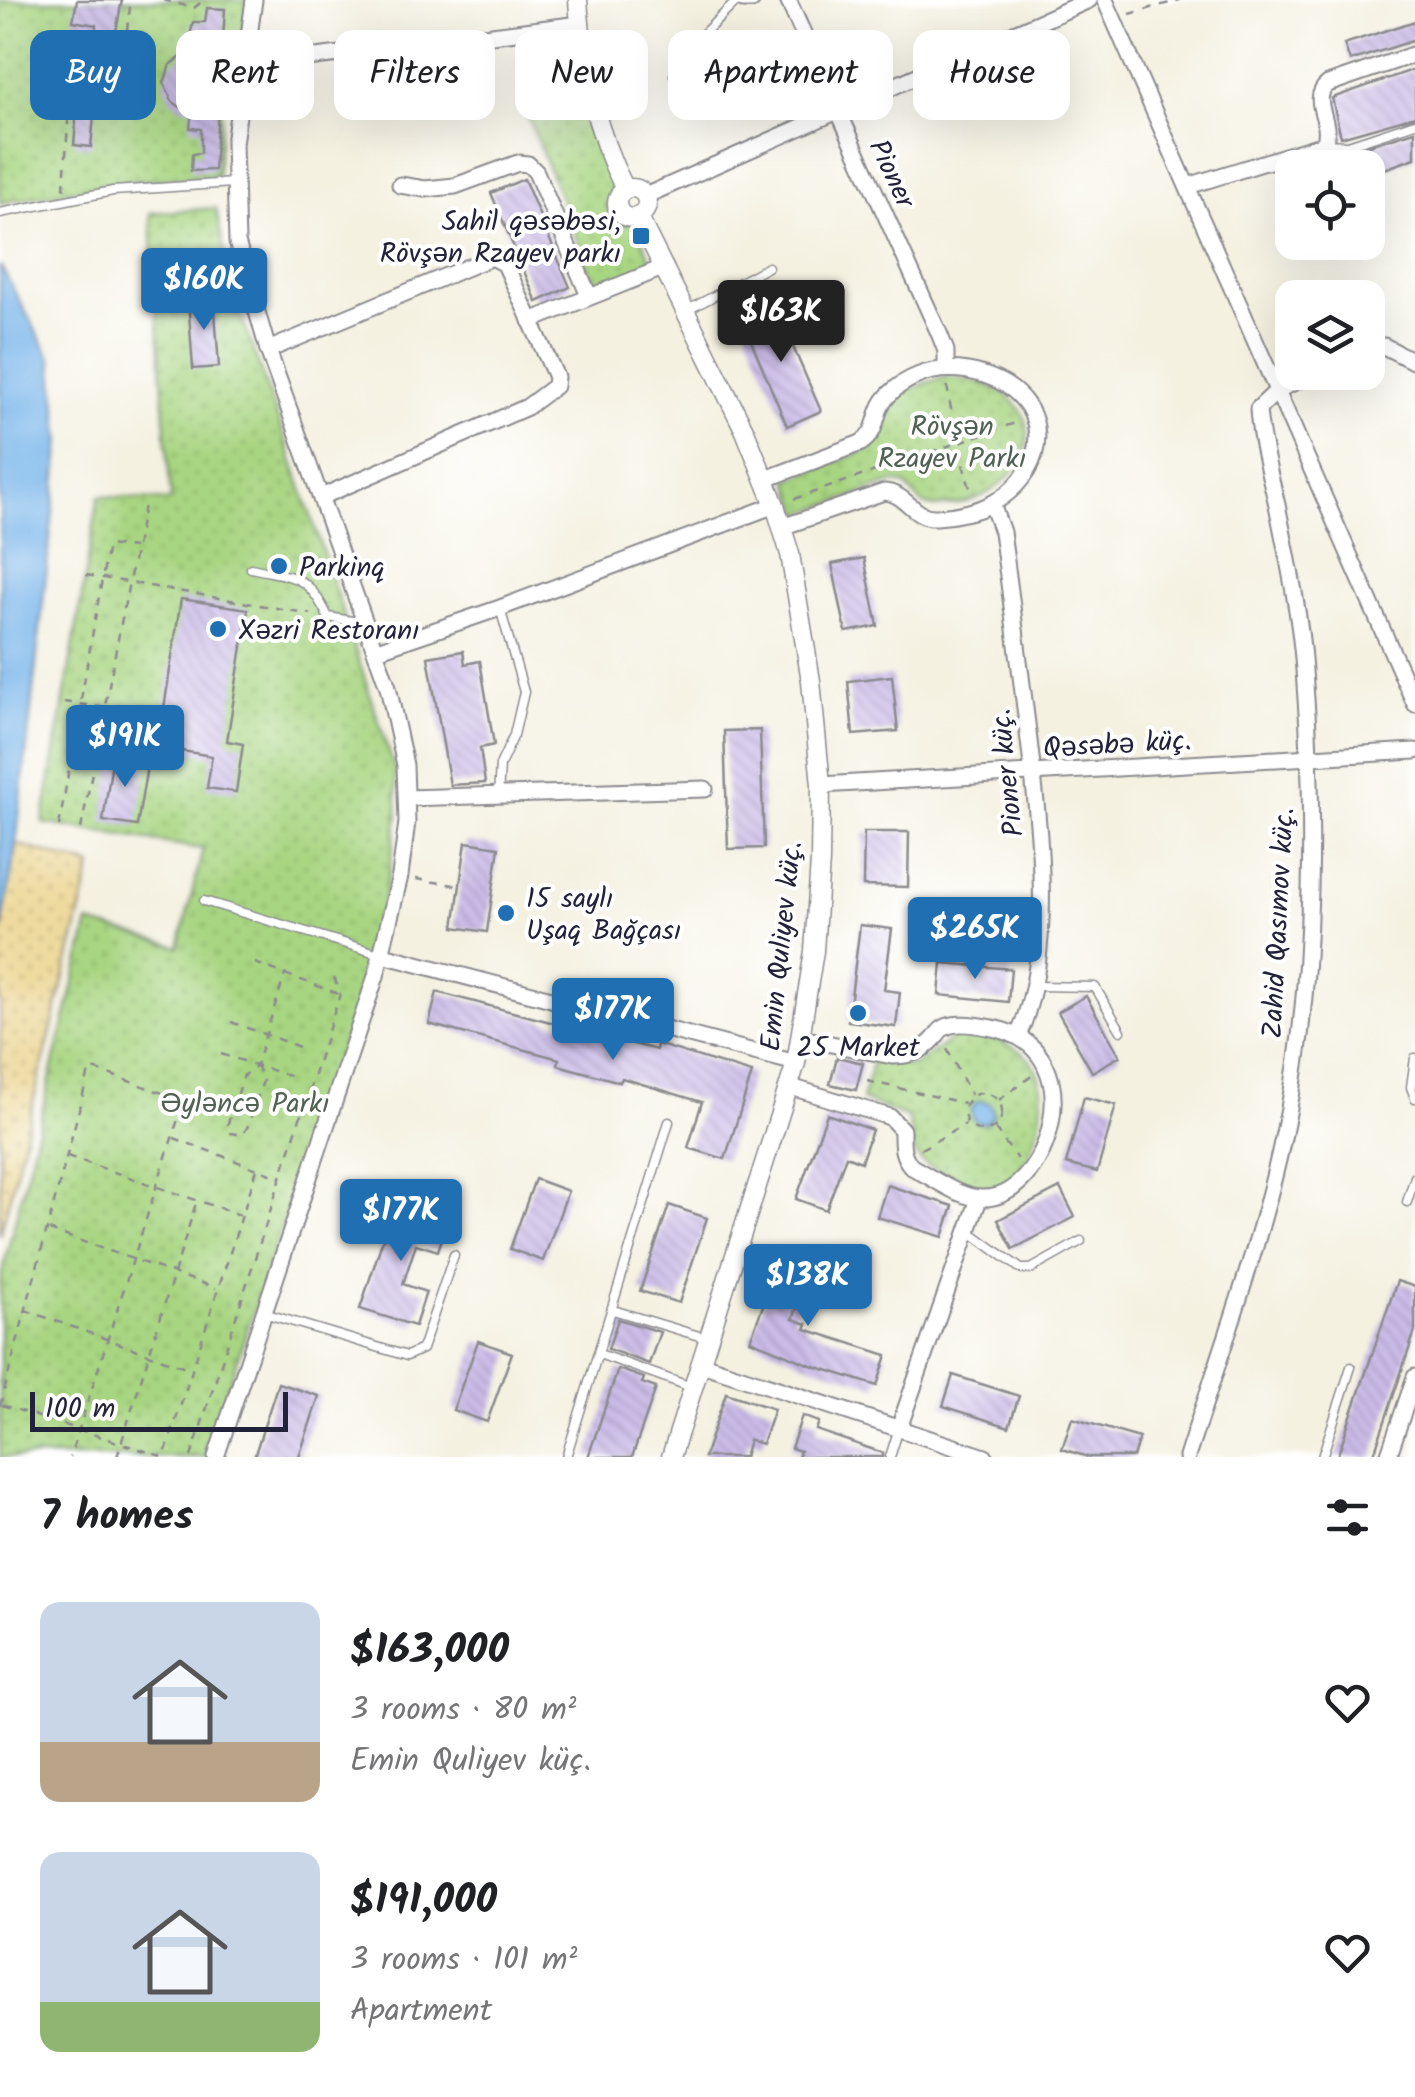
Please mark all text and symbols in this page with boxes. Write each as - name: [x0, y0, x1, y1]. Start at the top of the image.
- chip: Buy: [30, 30, 156, 120]
- chip: Rent: [176, 30, 314, 120]
- chip: Filters: [334, 30, 495, 120]
- chip: New: [515, 30, 648, 120]
- chip: Apartment: [668, 30, 893, 120]
- chip: House: [913, 30, 1070, 120]
- street label: Pioner: [855, 132, 927, 217]
- map controls: [1275, 150, 1385, 390]
- button: locate: [1275, 150, 1385, 260]
- place label: Sahil qəsəbəsi, Rövşən Rzayev parkı: [380, 200, 621, 277]
- marker: Sahil qəsəbəsi, Rövşən Rzayev parkı: [630, 225, 652, 247]
- pin: $160K: [134, 248, 274, 333]
- text: $160K: [163, 255, 245, 306]
- pin: $163K: [711, 280, 851, 365]
- button: layers: [1275, 280, 1385, 390]
- text: $163K: [740, 287, 822, 338]
- park label: Rövşən Rzayev Parkı: [878, 405, 1026, 482]
- place label: Parkinq: [299, 546, 385, 591]
- marker: Parkinq: [268, 555, 290, 577]
- place label: Xəzri Restoranı: [238, 609, 420, 654]
- marker: Xəzri Restoranı: [207, 618, 229, 640]
- pin: $191K: [55, 705, 195, 790]
- street label: Pioner küç.: [979, 707, 1038, 839]
- text: $191K: [88, 712, 162, 763]
- street label: Qəsəbə küç.: [1042, 719, 1192, 772]
- street label: Zahid Qasımov küç.: [1251, 806, 1308, 1040]
- street label: Emin Quliyev küç.: [749, 839, 816, 1053]
- place label: 15 saylı Uşaq Bağçası: [526, 877, 681, 954]
- pin: $265K: [905, 897, 1045, 982]
- marker: 15 saylı Uşaq Bağçası: [495, 902, 517, 924]
- text: $265K: [930, 904, 1020, 955]
- pin: $177K: [543, 978, 683, 1063]
- text: $177K: [574, 985, 652, 1036]
- marker: 25 Market: [847, 1002, 869, 1024]
- place label: 25 Market: [796, 1026, 921, 1071]
- park label: Əyləncə Parkı: [161, 1082, 329, 1127]
- pin: $177K: [331, 1179, 471, 1264]
- text: $177K: [362, 1186, 440, 1237]
- pin: $138K: [738, 1244, 878, 1329]
- text: $138K: [766, 1251, 850, 1302]
- scale bar: [30, 1387, 288, 1432]
- text: 100 m: [45, 1387, 115, 1432]
- text: 7 homes: [40, 1484, 193, 1551]
- icon: filters: [1320, 1490, 1375, 1545]
- text: $163,000: [350, 1618, 509, 1685]
- icon: home: [120, 1642, 240, 1762]
- icon: heart: [1320, 1675, 1375, 1730]
- text: 3 rooms · 80 m²: [350, 1685, 576, 1736]
- text: Emin Quliyev küç.: [350, 1736, 591, 1787]
- text: $191,000: [350, 1868, 497, 1935]
- icon: home: [120, 1892, 240, 2012]
- icon: heart: [1320, 1925, 1375, 1980]
- text: 3 rooms · 101 m²: [350, 1935, 577, 1986]
- text: Apartment: [350, 1986, 492, 2037]

